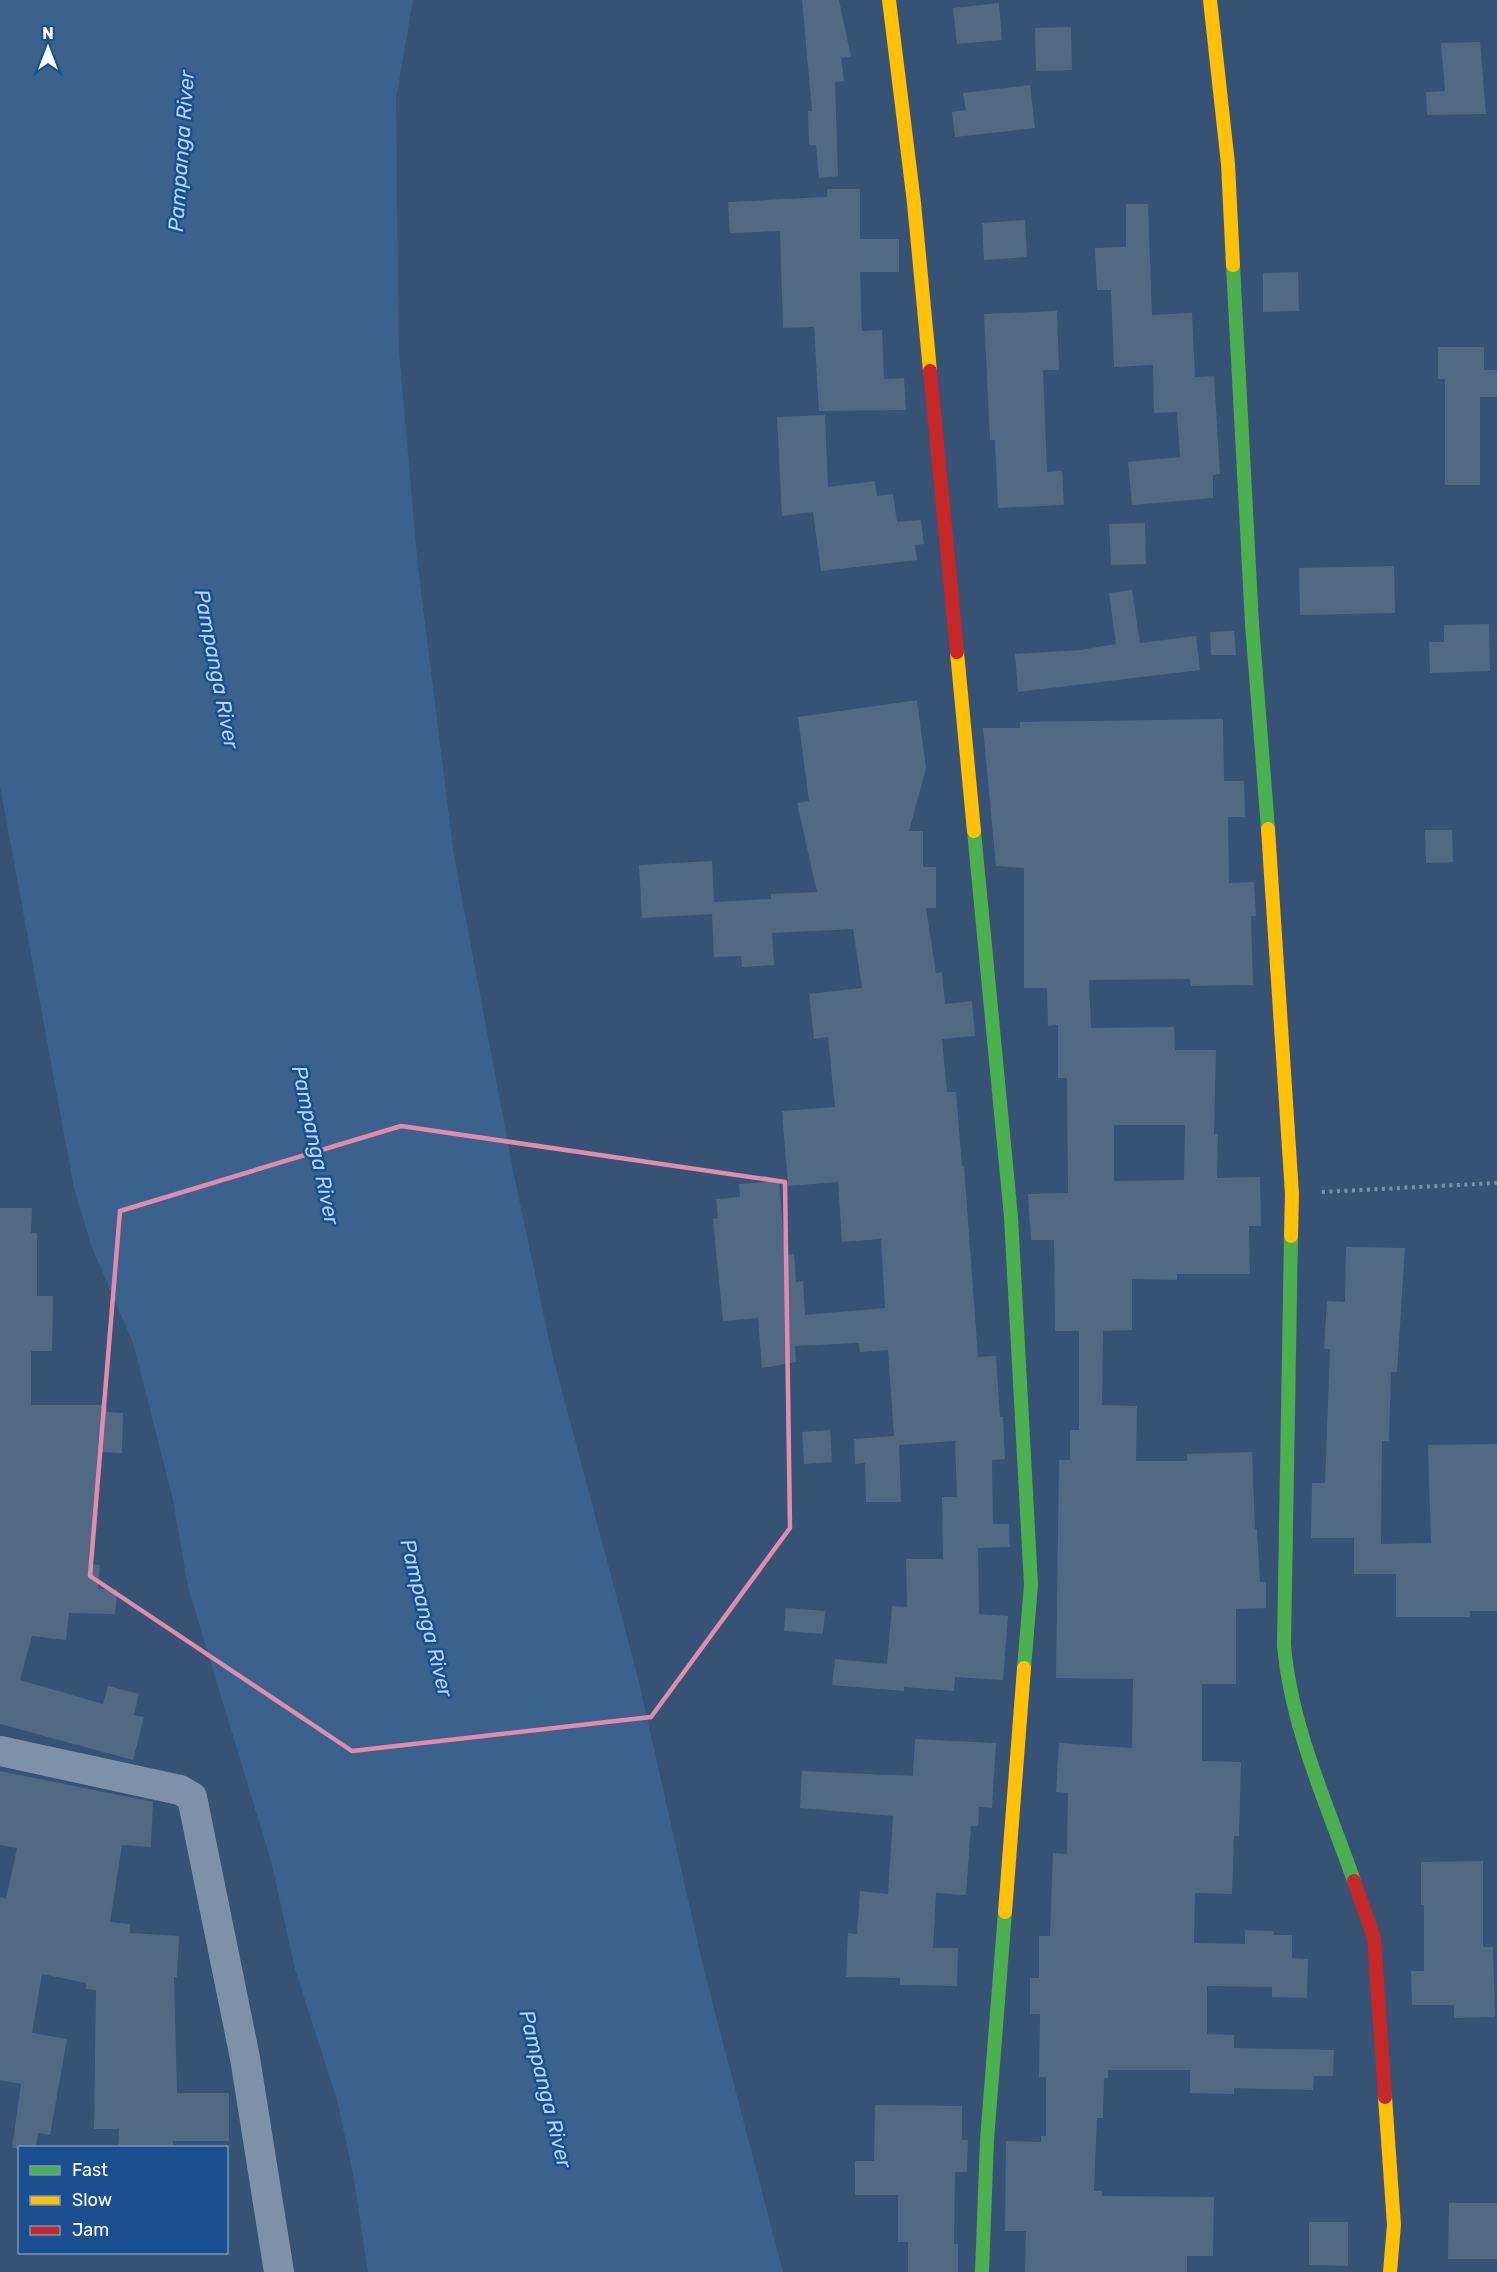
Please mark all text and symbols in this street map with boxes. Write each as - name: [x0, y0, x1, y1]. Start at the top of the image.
- north arrow: [18, 18, 78, 78]
- text: N: [42, 24, 54, 43]
- water label: Pampanga River: [163, 68, 199, 233]
- water label: Pampanga River: [189, 587, 245, 752]
- water label: Pampanga River: [287, 1063, 345, 1228]
- water label: Pampanga River: [395, 1536, 459, 1701]
- water label: Pampanga River: [514, 2007, 578, 2172]
- legend: [18, 2146, 228, 2254]
- text: Fast: [72, 2159, 108, 2181]
- text: Slow: [72, 2189, 112, 2211]
- text: Jam: [72, 2219, 109, 2241]

